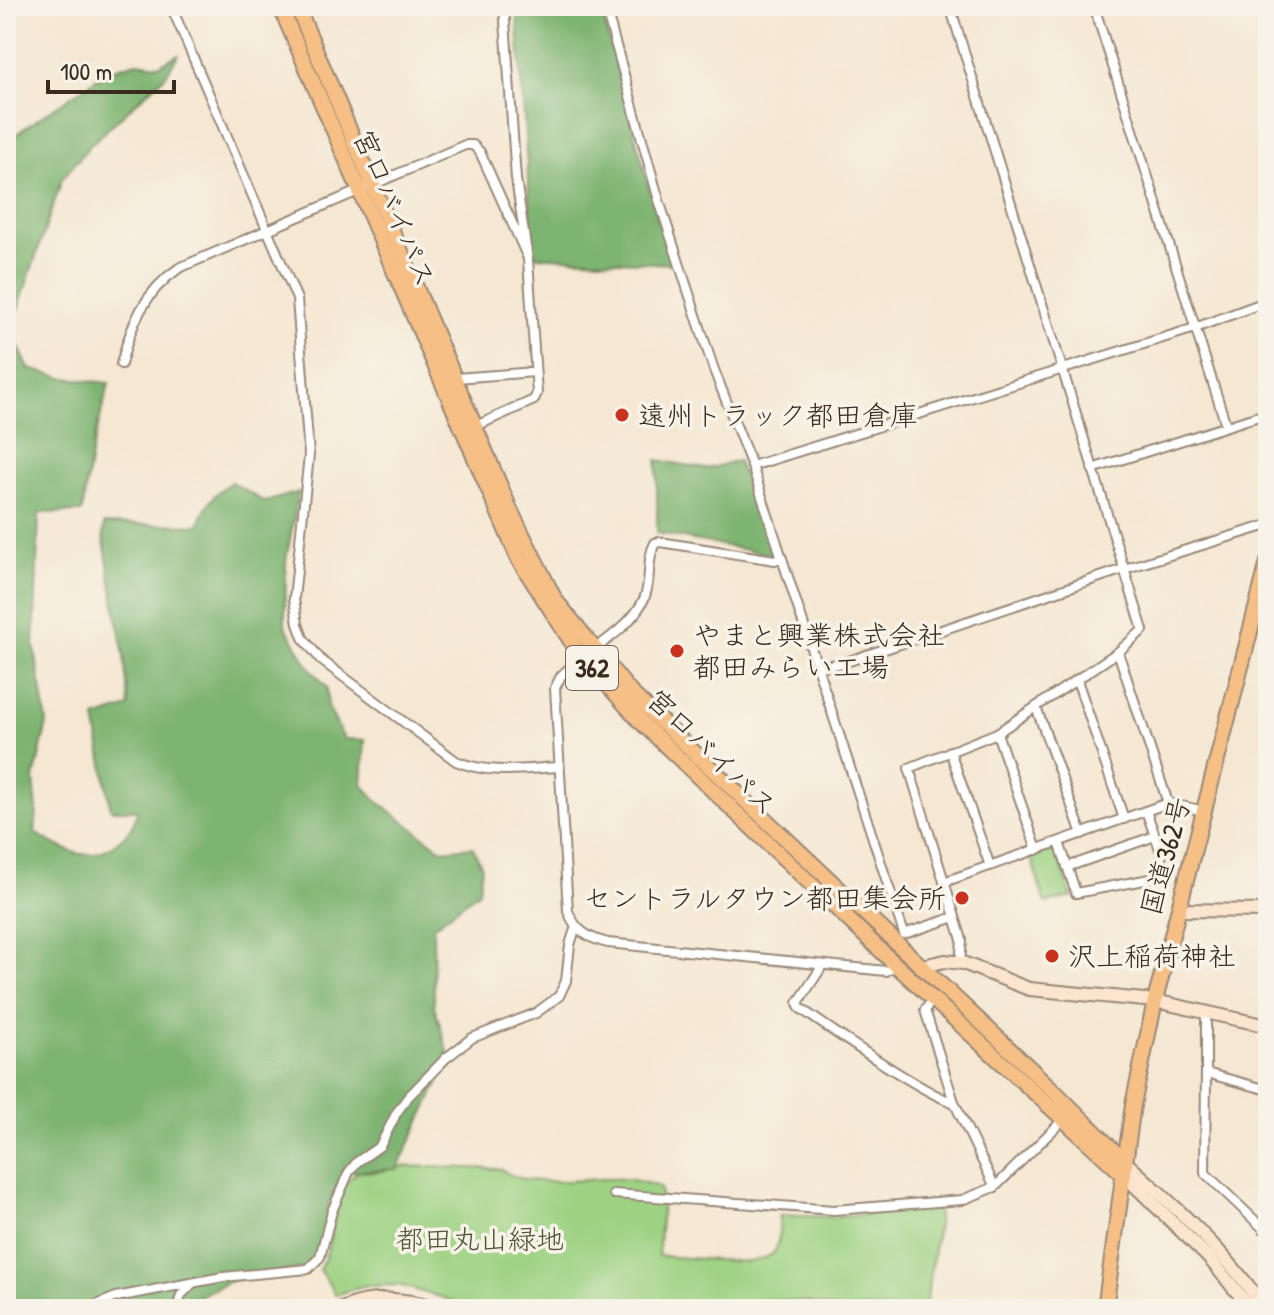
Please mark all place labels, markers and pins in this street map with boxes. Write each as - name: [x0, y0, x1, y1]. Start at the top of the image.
- place label: 遠州トラック都田倉庫: [638, 396, 918, 434]
- marker: 遠州トラック都田倉庫: [613, 406, 631, 424]
- place label: やまと興業株式会社 都田みらい工場: [693, 616, 945, 686]
- marker: やまと興業株式会社 都田みらい工場: [668, 642, 686, 660]
- place label: セントラルタウン都田集会所: [583, 879, 946, 917]
- marker: セントラルタウン都田集会所: [953, 889, 971, 907]
- place label: 沢上稲荷神社: [1068, 937, 1236, 975]
- marker: 沢上稲荷神社: [1043, 947, 1061, 965]

